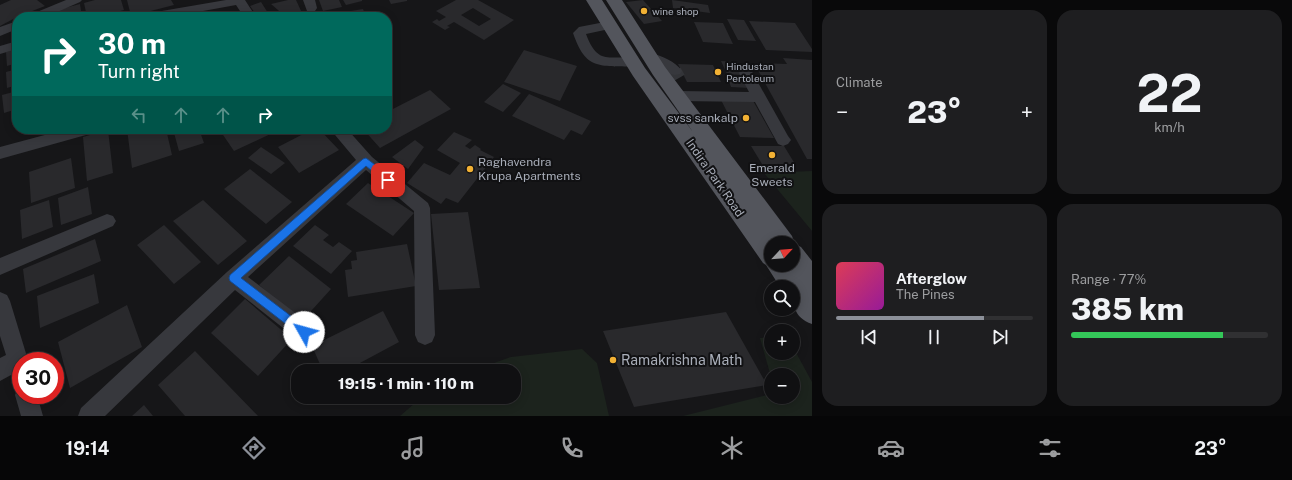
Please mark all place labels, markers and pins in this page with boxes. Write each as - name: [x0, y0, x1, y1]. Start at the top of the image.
- place label: wine shop: [652, 5, 699, 17]
- marker: wine shop: [639, 6, 649, 16]
- place label: Hindustan Pertoleum: [726, 60, 774, 84]
- marker: Hindustan Pertoleum: [713, 67, 723, 77]
- place label: svss sankalp: [667, 111, 738, 125]
- marker: svss sankalp: [741, 113, 751, 123]
- marker: Emerald Sweets: [767, 150, 777, 160]
- place label: Raghavendra Krupa Apartments: [478, 155, 581, 183]
- place label: Emerald Sweets: [749, 161, 795, 189]
- pin: [371, 163, 405, 197]
- marker: Raghavendra Krupa Apartments: [465, 164, 475, 174]
- place label: Ramakrishna Math: [621, 352, 742, 368]
- marker: Ramakrishna Math: [608, 355, 618, 365]

